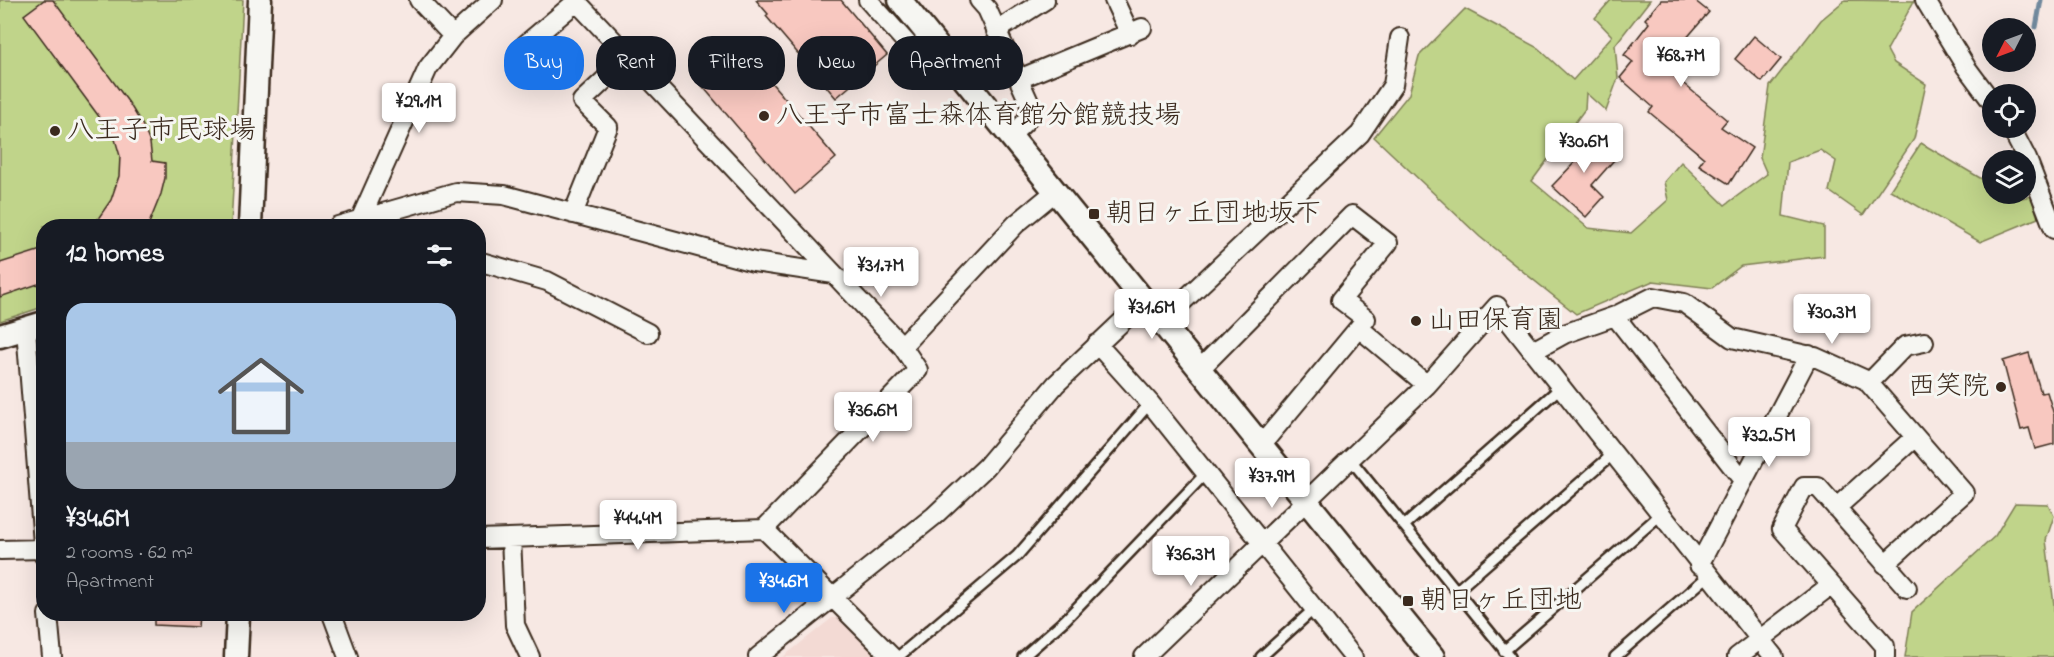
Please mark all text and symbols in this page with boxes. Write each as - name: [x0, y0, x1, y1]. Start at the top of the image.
- north arrow: [1982, 18, 2036, 72]
- map controls: [1982, 18, 2036, 204]
- chip: Buy: [504, 36, 584, 90]
- chip: Rent: [596, 36, 676, 90]
- chip: Filters: [688, 36, 785, 90]
- chip: New: [797, 36, 876, 90]
- chip: Apartment: [888, 36, 1023, 90]
- pin: ¥68.7M: [1632, 37, 1730, 88]
- text: ¥68.7M: [1657, 42, 1705, 71]
- pin: ¥29.1M: [370, 83, 468, 134]
- button: locate: [1982, 84, 2036, 138]
- text: ¥29.1M: [396, 88, 442, 117]
- place label: 八王子市富士森体育館分館競技場: [776, 97, 1181, 136]
- marker: 八王子市富士森体育館分館競技場: [757, 109, 771, 123]
- place label: 八王子市民球場: [67, 112, 256, 151]
- pin: ¥30.6M: [1535, 123, 1633, 174]
- marker: 八王子市民球場: [48, 124, 62, 138]
- text: ¥30.6M: [1559, 128, 1609, 157]
- button: layers: [1982, 150, 2036, 204]
- place label: 朝日ヶ丘団地坂下: [1106, 195, 1322, 234]
- marker: 朝日ヶ丘団地坂下: [1087, 207, 1101, 221]
- text: 12 homes: [66, 236, 165, 274]
- icon: filters: [423, 239, 456, 272]
- pin: ¥31.7M: [832, 247, 930, 298]
- text: ¥31.7M: [858, 252, 904, 281]
- pin: ¥31.6M: [1103, 289, 1201, 340]
- text: ¥31.6M: [1128, 294, 1176, 323]
- pin: ¥30.3M: [1783, 294, 1881, 345]
- text: ¥30.3M: [1807, 299, 1857, 328]
- place label: 山田保育園: [1428, 302, 1563, 341]
- marker: 山田保育園: [1409, 314, 1423, 328]
- icon: home: [207, 342, 315, 450]
- place label: 西笑院: [1908, 368, 1989, 407]
- marker: 西笑院: [1994, 380, 2008, 394]
- pin: ¥36.6M: [824, 392, 922, 443]
- text: ¥36.6M: [848, 397, 898, 426]
- pin: ¥32.5M: [1720, 417, 1818, 468]
- text: ¥32.5M: [1742, 422, 1796, 451]
- pin: ¥37.9M: [1223, 458, 1321, 509]
- text: ¥37.9M: [1249, 463, 1295, 492]
- pin: ¥44.4M: [589, 500, 687, 551]
- text: ¥34.6M: [66, 501, 130, 539]
- text: ¥44.4M: [614, 505, 662, 534]
- pin: ¥36.3M: [1142, 536, 1240, 587]
- text: 2 rooms · 62 m²: [66, 539, 193, 568]
- text: ¥36.3M: [1166, 541, 1216, 570]
- pin: ¥34.6M: [735, 563, 833, 614]
- text: Apartment: [66, 568, 154, 597]
- text: ¥34.6M: [759, 568, 809, 597]
- place label: 朝日ヶ丘団地: [1420, 582, 1582, 621]
- marker: 朝日ヶ丘団地: [1401, 594, 1415, 608]

